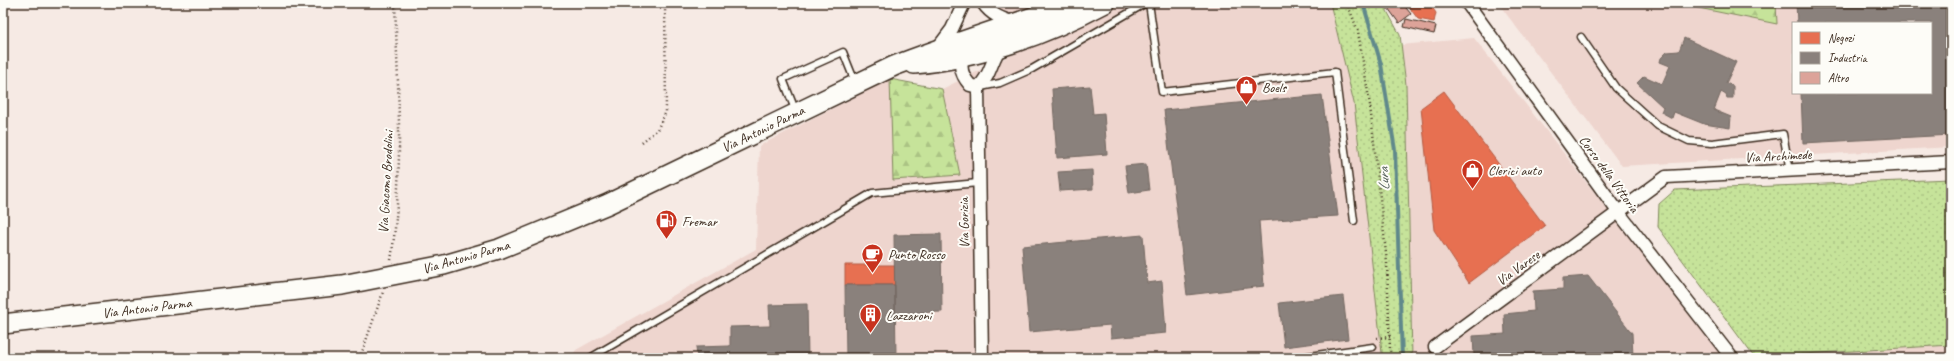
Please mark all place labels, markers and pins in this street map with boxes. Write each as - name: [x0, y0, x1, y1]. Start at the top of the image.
- shop icon: Boels: [1234, 74, 1260, 107]
- place label: Boels: [1262, 79, 1287, 96]
- shop icon: Clerici auto: [1459, 157, 1485, 190]
- place label: Clerici auto: [1488, 162, 1542, 179]
- fuel station icon: Fremar: [654, 208, 680, 241]
- place label: Fremar: [682, 213, 718, 230]
- cafe icon: Punto Rosso: [859, 241, 885, 274]
- place label: Punto Rosso: [888, 246, 946, 263]
- building icon: Lazzaroni: [858, 302, 884, 335]
- place label: Lazzaroni: [886, 307, 934, 324]

